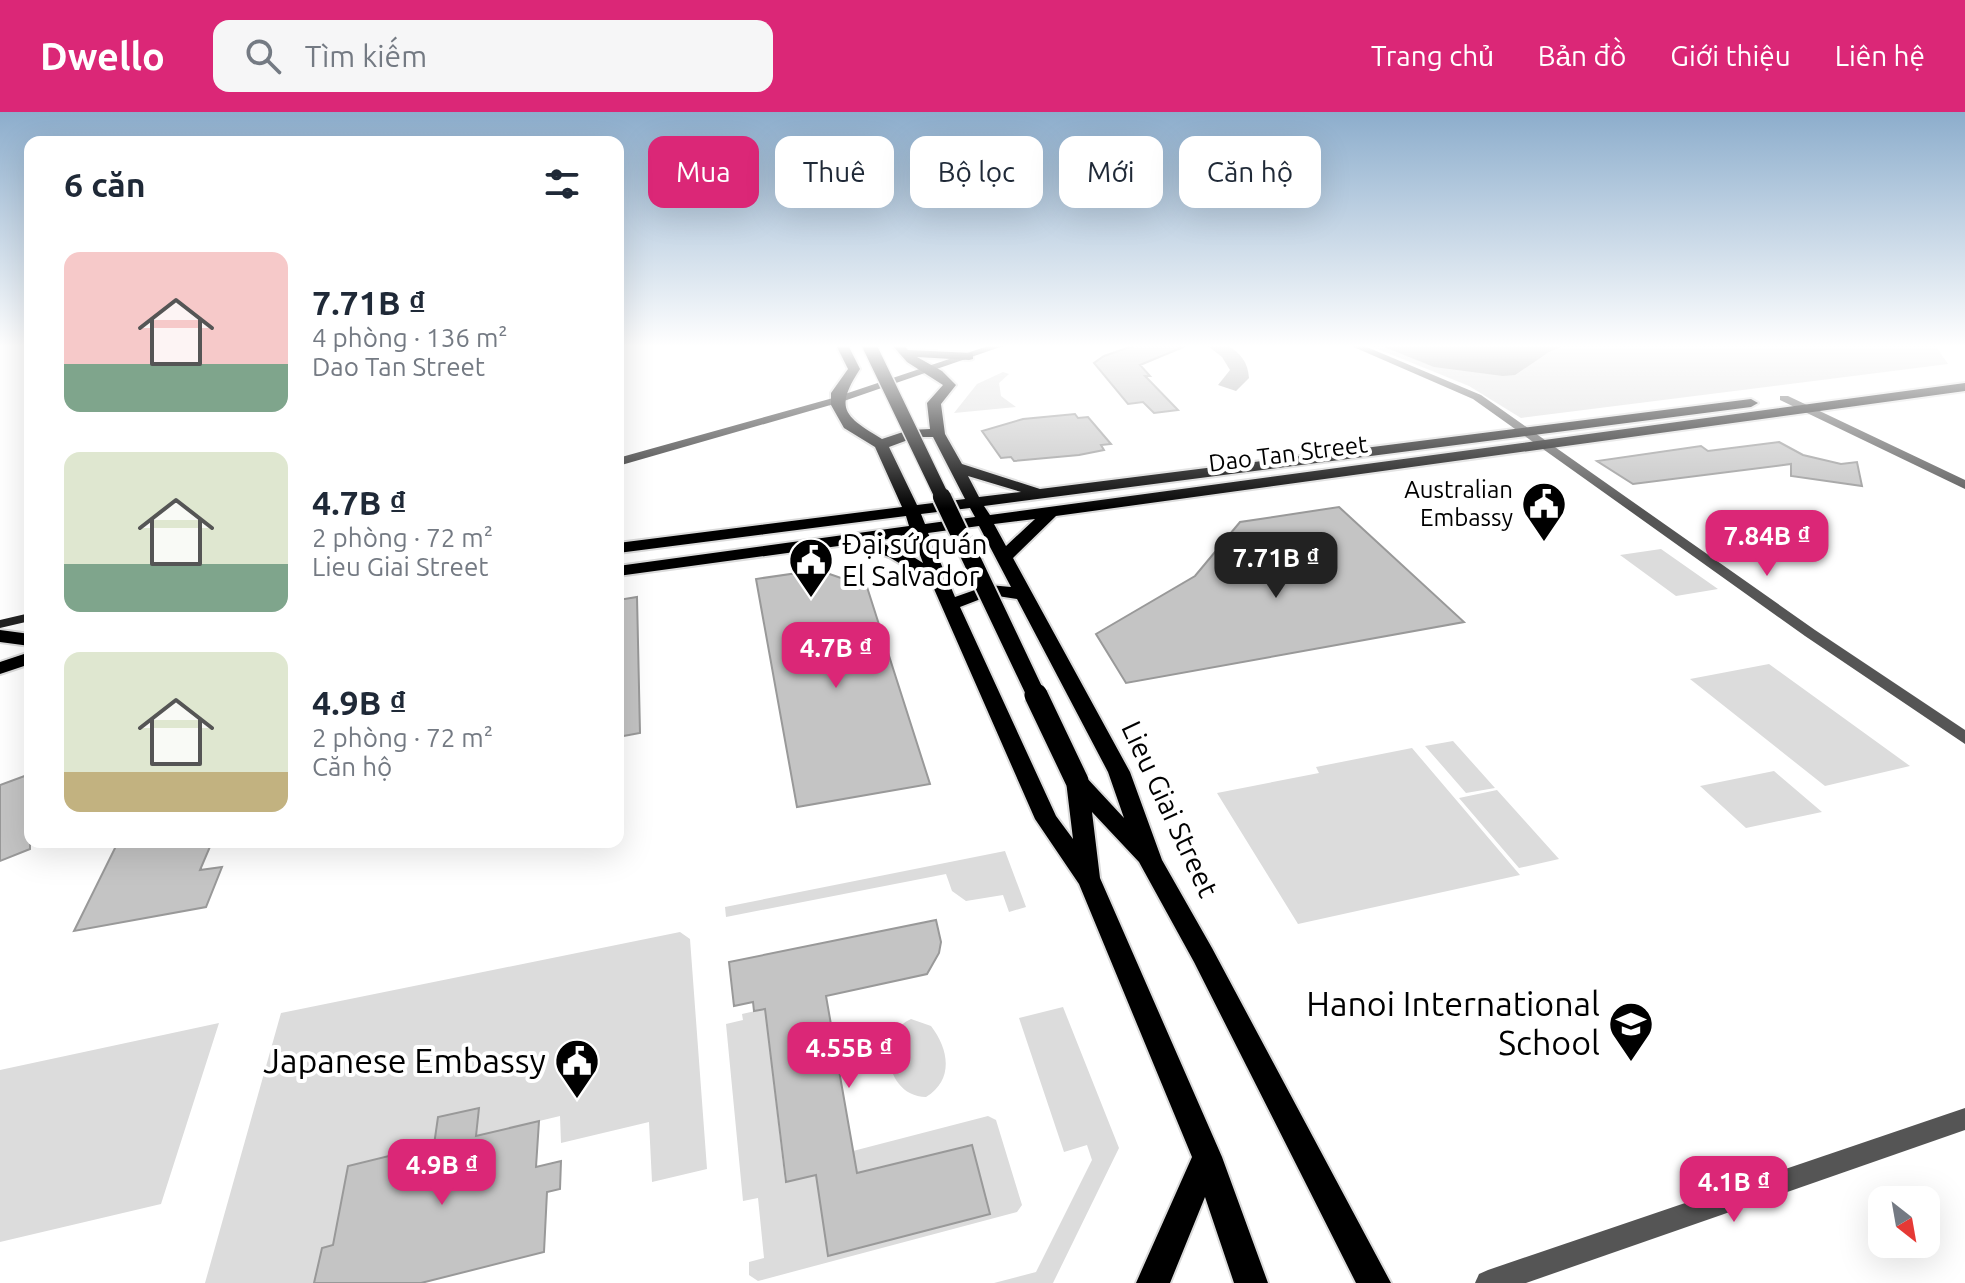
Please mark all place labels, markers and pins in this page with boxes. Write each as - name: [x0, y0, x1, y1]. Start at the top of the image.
- place label: Australian Embassy: [1404, 476, 1513, 531]
- public building icon: Australian Embassy: [1520, 480, 1568, 543]
- pin: 7.84B ₫: [1693, 510, 1841, 578]
- place label: Đại sứ quán El Salvador: [842, 528, 988, 591]
- pin: 7.71B ₫: [1202, 532, 1350, 600]
- public building icon: Đại sứ quán El Salvador: [787, 536, 835, 599]
- pin: 4.7B ₫: [771, 622, 901, 690]
- place label: Hanoi International School: [1306, 984, 1600, 1061]
- school or university icon: Hanoi International School: [1607, 1000, 1655, 1063]
- pin: 4.55B ₫: [775, 1022, 923, 1090]
- public building icon: Japanese Embassy: [553, 1037, 601, 1100]
- place label: Japanese Embassy: [263, 1041, 546, 1079]
- pin: 4.9B ₫: [377, 1139, 507, 1207]
- pin: 4.1B ₫: [1669, 1156, 1799, 1224]

